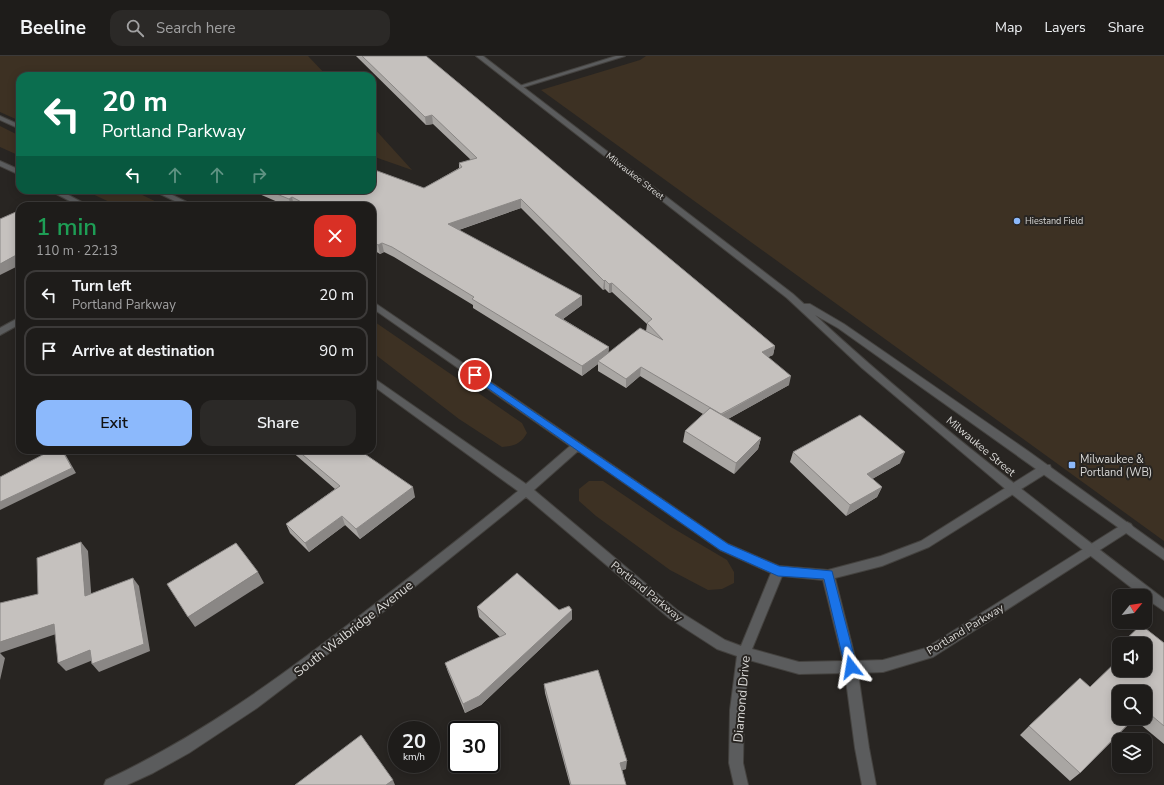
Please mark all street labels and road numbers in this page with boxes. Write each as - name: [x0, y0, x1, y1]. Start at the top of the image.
- street label: Milwaukee Street: [604, 150, 667, 203]
- street label: Milwaukee Street: [943, 413, 1019, 480]
- street label: Portland Parkway: [608, 558, 686, 625]
- street label: South Walbridge Avenue: [290, 576, 417, 681]
- street label: Portland Parkway: [924, 600, 1007, 658]
- street label: Diamond Drive: [729, 655, 755, 743]

